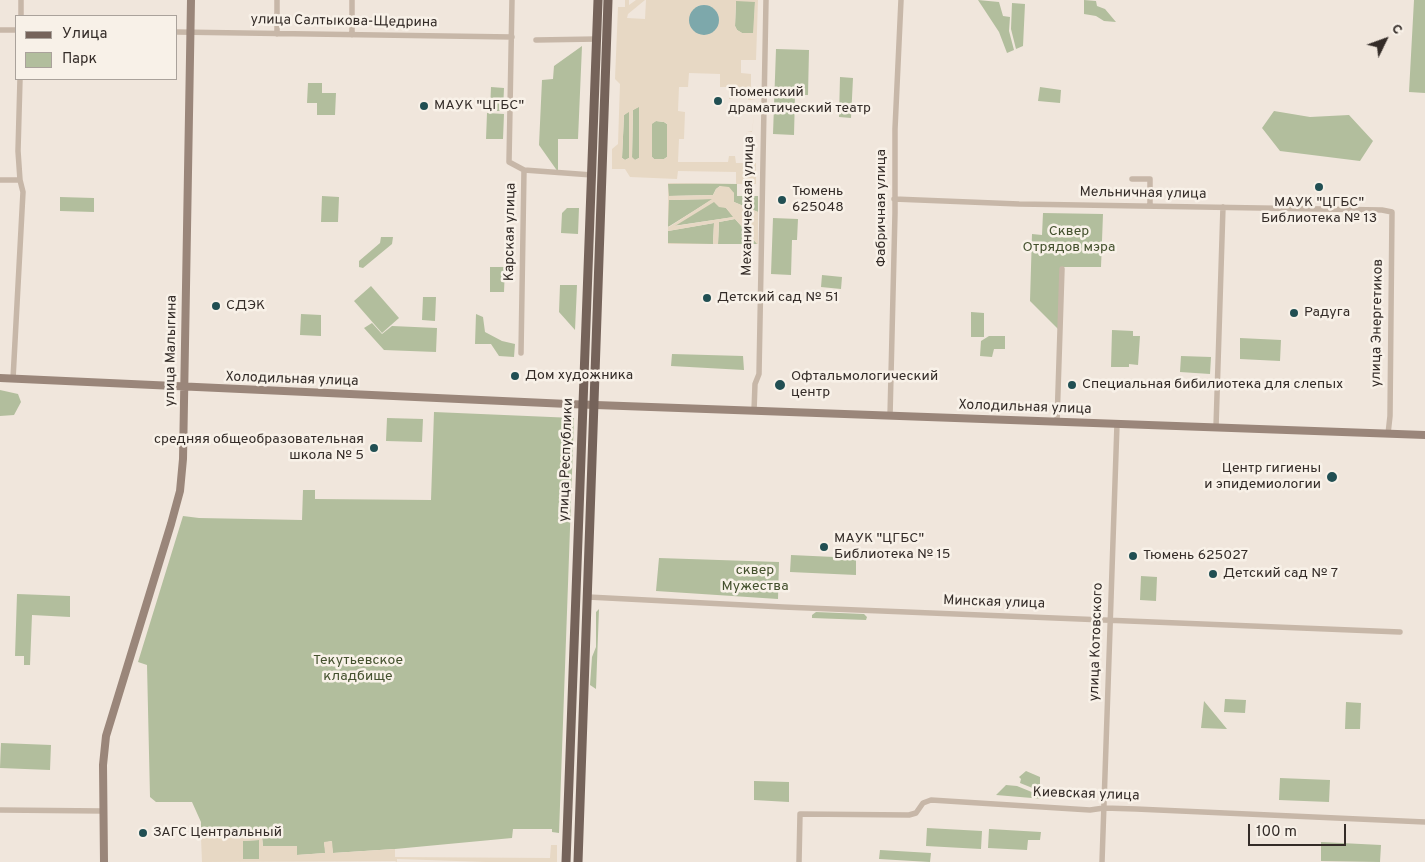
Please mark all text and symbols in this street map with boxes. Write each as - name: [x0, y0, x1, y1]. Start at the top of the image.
- street label: улица Салтыкова-Щедрина: [250, 12, 438, 32]
- legend: [15, 15, 178, 80]
- north arrow: [1360, 15, 1410, 65]
- text: С: [1387, 21, 1406, 39]
- text: Улица: [62, 25, 107, 44]
- text: Парк: [62, 50, 97, 69]
- place label: Тюменский драматический театр: [728, 85, 871, 118]
- marker: Тюменский драматический театр: [712, 95, 724, 107]
- place label: МАУК "ЦГБС": [434, 98, 524, 114]
- marker: МАУК "ЦГБС": [418, 100, 430, 112]
- street label: Механическая улица: [739, 136, 759, 276]
- street label: Фабричная улица: [874, 149, 890, 267]
- marker: МАУК "ЦГБС" Библиотека № 13: [1313, 181, 1325, 193]
- street label: Карская улица: [502, 183, 520, 281]
- place label: Тюмень 625048: [792, 184, 844, 216]
- street label: Мельничная улица: [1079, 184, 1207, 204]
- marker: Тюмень 625048: [776, 194, 788, 206]
- place label: МАУК "ЦГБС" Библиотека № 13: [1261, 195, 1377, 228]
- park label: Сквер Отрядов мэра: [1023, 224, 1115, 256]
- street label: улица Энергетиков: [1368, 259, 1388, 387]
- place label: Детский сад № 51: [717, 290, 839, 306]
- marker: Детский сад № 51: [701, 292, 713, 304]
- street label: улица Малыгина: [163, 295, 181, 407]
- place label: СДЭК: [226, 298, 265, 314]
- marker: СДЭК: [210, 300, 222, 312]
- place label: Радуга: [1304, 305, 1350, 321]
- marker: Радуга: [1288, 307, 1300, 319]
- place label: Дом художника: [525, 368, 633, 384]
- street label: Холодильная улица: [225, 369, 359, 391]
- place label: Офтальмологический центр: [791, 369, 938, 402]
- marker: Дом художника: [509, 370, 521, 382]
- place label: Специальная бибилиотека для слепых: [1082, 377, 1343, 393]
- marker: Офтальмологический центр: [773, 378, 787, 392]
- marker: Специальная бибилиотека для слепых: [1066, 379, 1078, 391]
- street label: Холодильная улица: [958, 397, 1092, 419]
- street label: улица Республики: [556, 398, 578, 522]
- place label: средняя общеобразовательная школа № 5: [154, 432, 364, 464]
- marker: средняя общеобразовательная школа № 5: [368, 442, 380, 454]
- place label: Центр гигиены и эпидемиологии: [1204, 461, 1321, 494]
- marker: Центр гигиены и эпидемиологии: [1325, 470, 1339, 484]
- place label: МАУК "ЦГБС" Библиотека № 15: [834, 531, 950, 564]
- marker: МАУК "ЦГБС" Библиотека № 15: [818, 541, 830, 553]
- place label: Тюмень 625027: [1143, 548, 1248, 564]
- marker: Тюмень 625027: [1127, 550, 1139, 562]
- park label: сквер Мужества: [721, 563, 789, 596]
- place label: Детский сад № 7: [1223, 566, 1338, 582]
- marker: Детский сад № 7: [1207, 568, 1219, 580]
- street label: улица Котовского: [1087, 582, 1107, 702]
- street label: Минская улица: [943, 593, 1045, 613]
- park label: Текутьевское кладбище: [313, 653, 403, 686]
- street label: Киевская улица: [1032, 785, 1140, 805]
- scale bar: [1250, 814, 1348, 846]
- text: 100 m: [1256, 823, 1297, 842]
- place label: ЗАГС Центральный: [153, 825, 282, 841]
- marker: ЗАГС Центральный: [137, 827, 149, 839]

